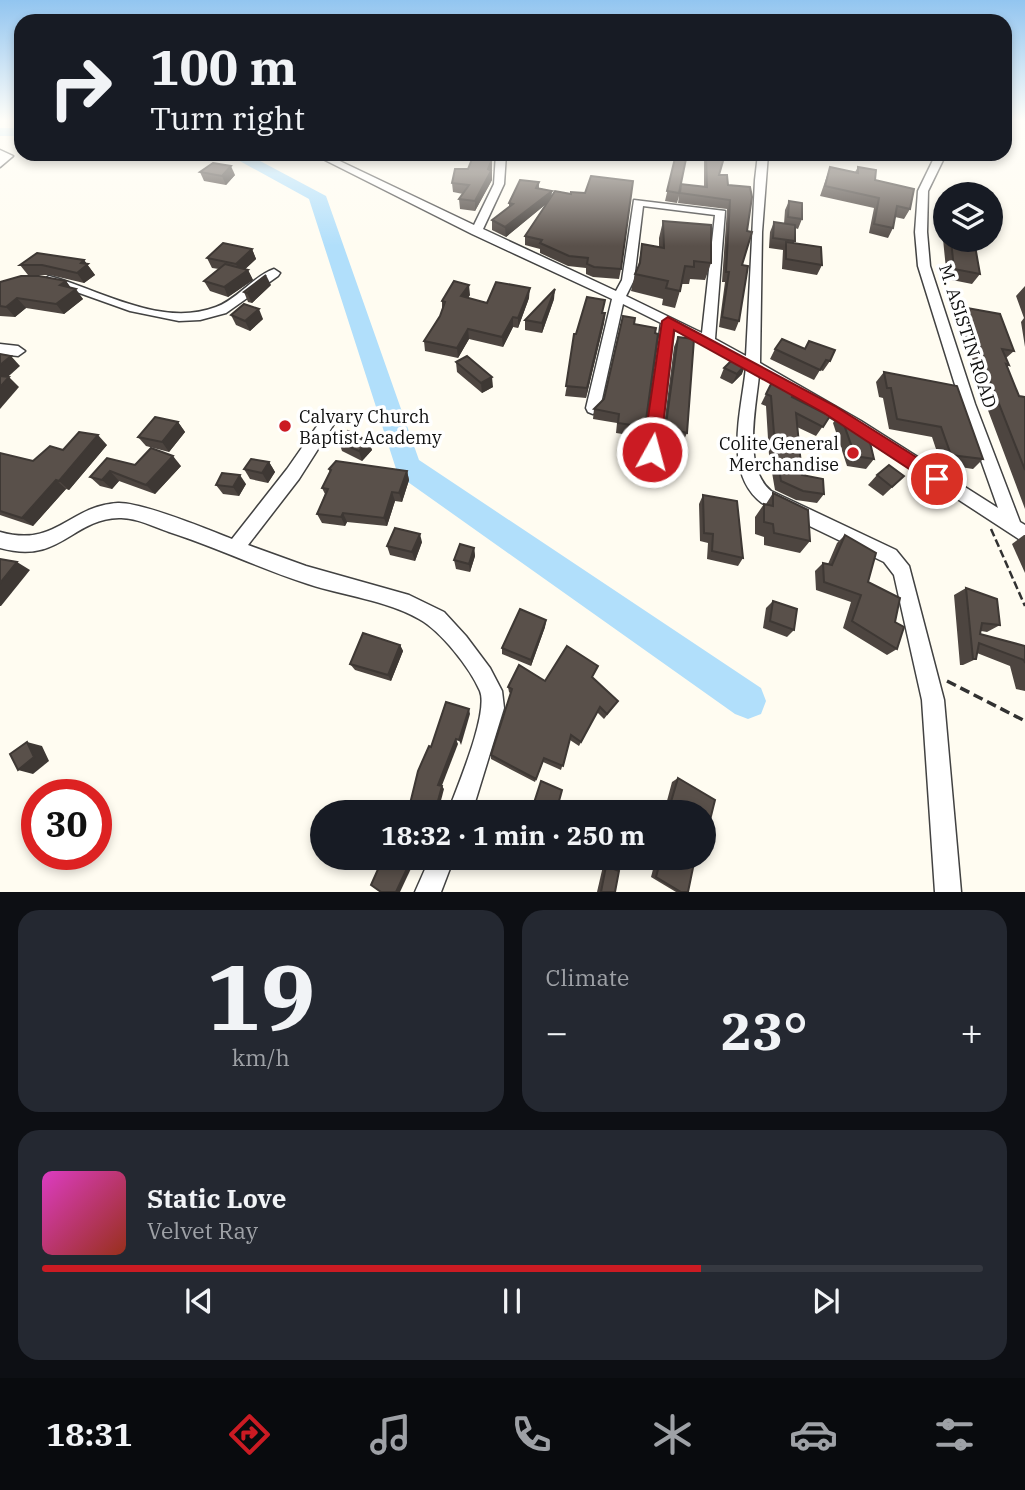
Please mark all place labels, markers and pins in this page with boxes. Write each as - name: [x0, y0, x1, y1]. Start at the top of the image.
- place label: Calvary Church Baptist Academy: [299, 405, 442, 449]
- marker: Calvary Church Baptist Academy: [277, 418, 293, 434]
- place label: Colite General Merchandise: [719, 432, 839, 476]
- marker: Colite General Merchandise: [845, 445, 861, 461]
- pin: [907, 449, 967, 509]

